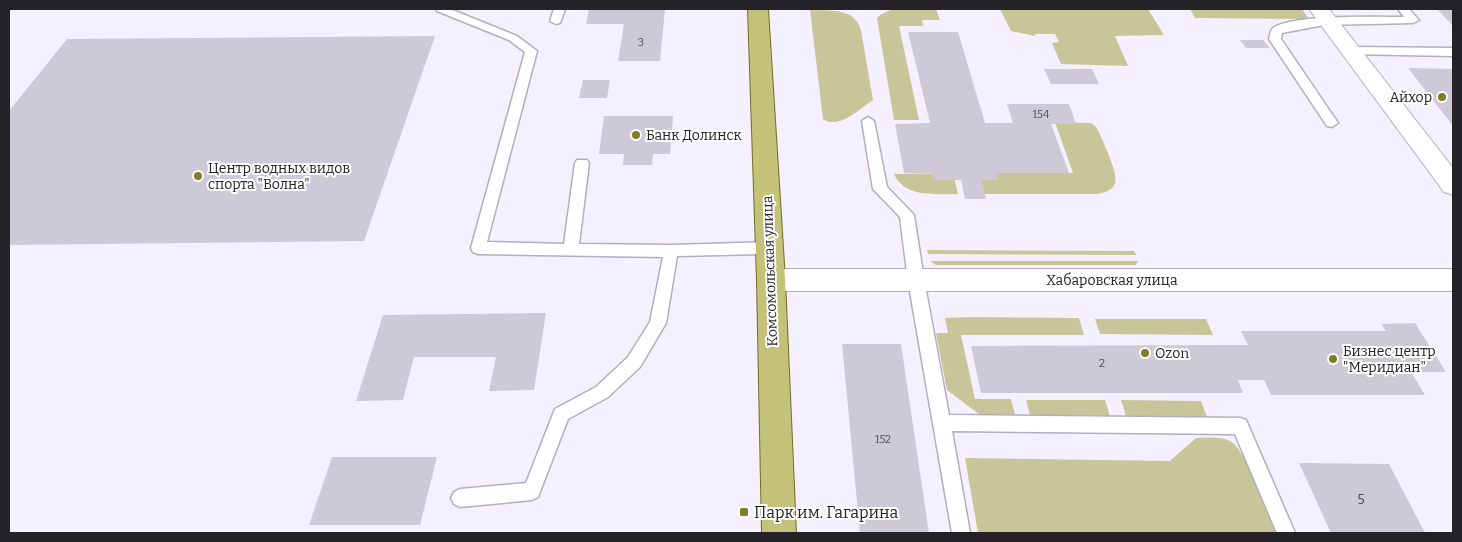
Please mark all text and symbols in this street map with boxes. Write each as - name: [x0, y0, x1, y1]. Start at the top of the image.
- house number: 3: [638, 36, 644, 49]
- place label: Айхор: [1389, 89, 1432, 106]
- marker: Айхор: [1436, 91, 1448, 103]
- house number: 154: [1033, 108, 1050, 121]
- place label: Банк Долинск: [646, 127, 742, 144]
- marker: Банк Долинск: [630, 129, 642, 141]
- place label: Центр водных видов спорта "Волна": [208, 160, 350, 193]
- marker: Центр водных видов спорта "Волна": [192, 170, 204, 182]
- street label: Комсомольская улица: [759, 195, 781, 347]
- street label: Хабаровская улица: [1046, 272, 1178, 289]
- place label: Бизнес центр "Меридиан": [1343, 343, 1436, 376]
- place label: Ozon: [1155, 345, 1189, 362]
- marker: Ozon: [1139, 347, 1151, 359]
- marker: Бизнес центр "Меридиан": [1327, 353, 1339, 365]
- house number: 2: [1099, 357, 1105, 370]
- house number: 152: [875, 433, 891, 446]
- house number: 5: [1357, 491, 1365, 508]
- place label: Парк им. Гагарина: [754, 503, 899, 522]
- marker: Парк им. Гагарина: [738, 506, 750, 518]

